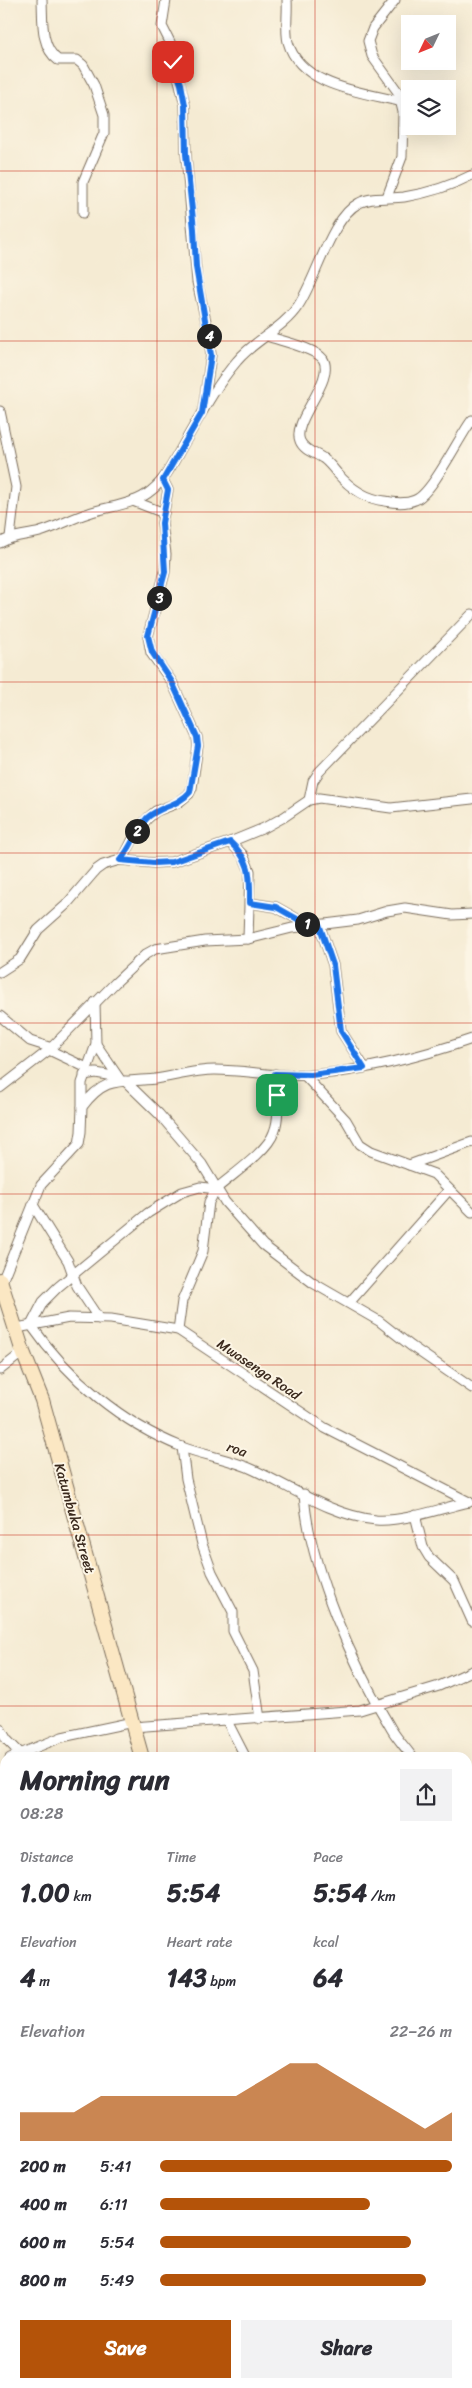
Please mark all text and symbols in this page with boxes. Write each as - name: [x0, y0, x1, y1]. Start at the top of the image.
- north arrow: [401, 15, 456, 70]
- map controls: [401, 15, 456, 135]
- pin: [152, 41, 194, 83]
- icon: check: [159, 48, 187, 76]
- button: layers: [401, 80, 456, 135]
- pin: 4: [196, 324, 222, 348]
- text: 4: [205, 324, 214, 349]
- pin: 3: [146, 586, 172, 610]
- text: 3: [156, 586, 163, 611]
- pin: 2: [124, 818, 150, 844]
- text: 2: [133, 819, 142, 844]
- pin: 1: [294, 912, 320, 936]
- text: 1: [304, 912, 311, 937]
- pin: [256, 1074, 298, 1116]
- icon: arrive: [263, 1081, 291, 1109]
- street label: Mwasenga Road: [211, 1332, 307, 1408]
- street label: roa: [223, 1434, 251, 1465]
- street label: Katumbuka Street: [47, 1460, 102, 1576]
- text: Morning run: [20, 1755, 170, 1804]
- button: share: [400, 1769, 452, 1821]
- text: 08:28: [20, 1799, 63, 1828]
- text: Distance: [20, 1845, 73, 1870]
- text: Time: [167, 1845, 196, 1870]
- text: Pace: [313, 1845, 343, 1870]
- text: 1.00: [20, 1870, 70, 1915]
- text: 5:54: [167, 1870, 220, 1915]
- text: 5:54: [313, 1870, 367, 1915]
- text: km: [70, 1884, 92, 1909]
- text: /km: [367, 1884, 396, 1909]
- text: Elevation: [20, 1930, 77, 1955]
- text: Heart rate: [167, 1930, 232, 1955]
- text: kcal: [313, 1930, 339, 1955]
- text: 4: [20, 1955, 36, 2000]
- text: 143: [167, 1955, 207, 2000]
- text: 64: [313, 1955, 343, 2000]
- text: m: [36, 1969, 50, 1994]
- text: bpm: [207, 1969, 236, 1994]
- text: Elevation: [20, 2017, 85, 2046]
- text: 22–26 m: [390, 2017, 452, 2046]
- text: 200 m: [20, 2152, 66, 2181]
- text: 5:41: [100, 2152, 131, 2181]
- text: 400 m: [20, 2190, 67, 2219]
- text: 6:11: [100, 2190, 128, 2219]
- text: 600 m: [20, 2228, 66, 2257]
- text: 5:54: [100, 2228, 134, 2257]
- text: 800 m: [20, 2266, 66, 2295]
- text: 5:49: [100, 2266, 134, 2295]
- button: Save: [20, 2320, 231, 2378]
- button: Share: [241, 2320, 452, 2378]

